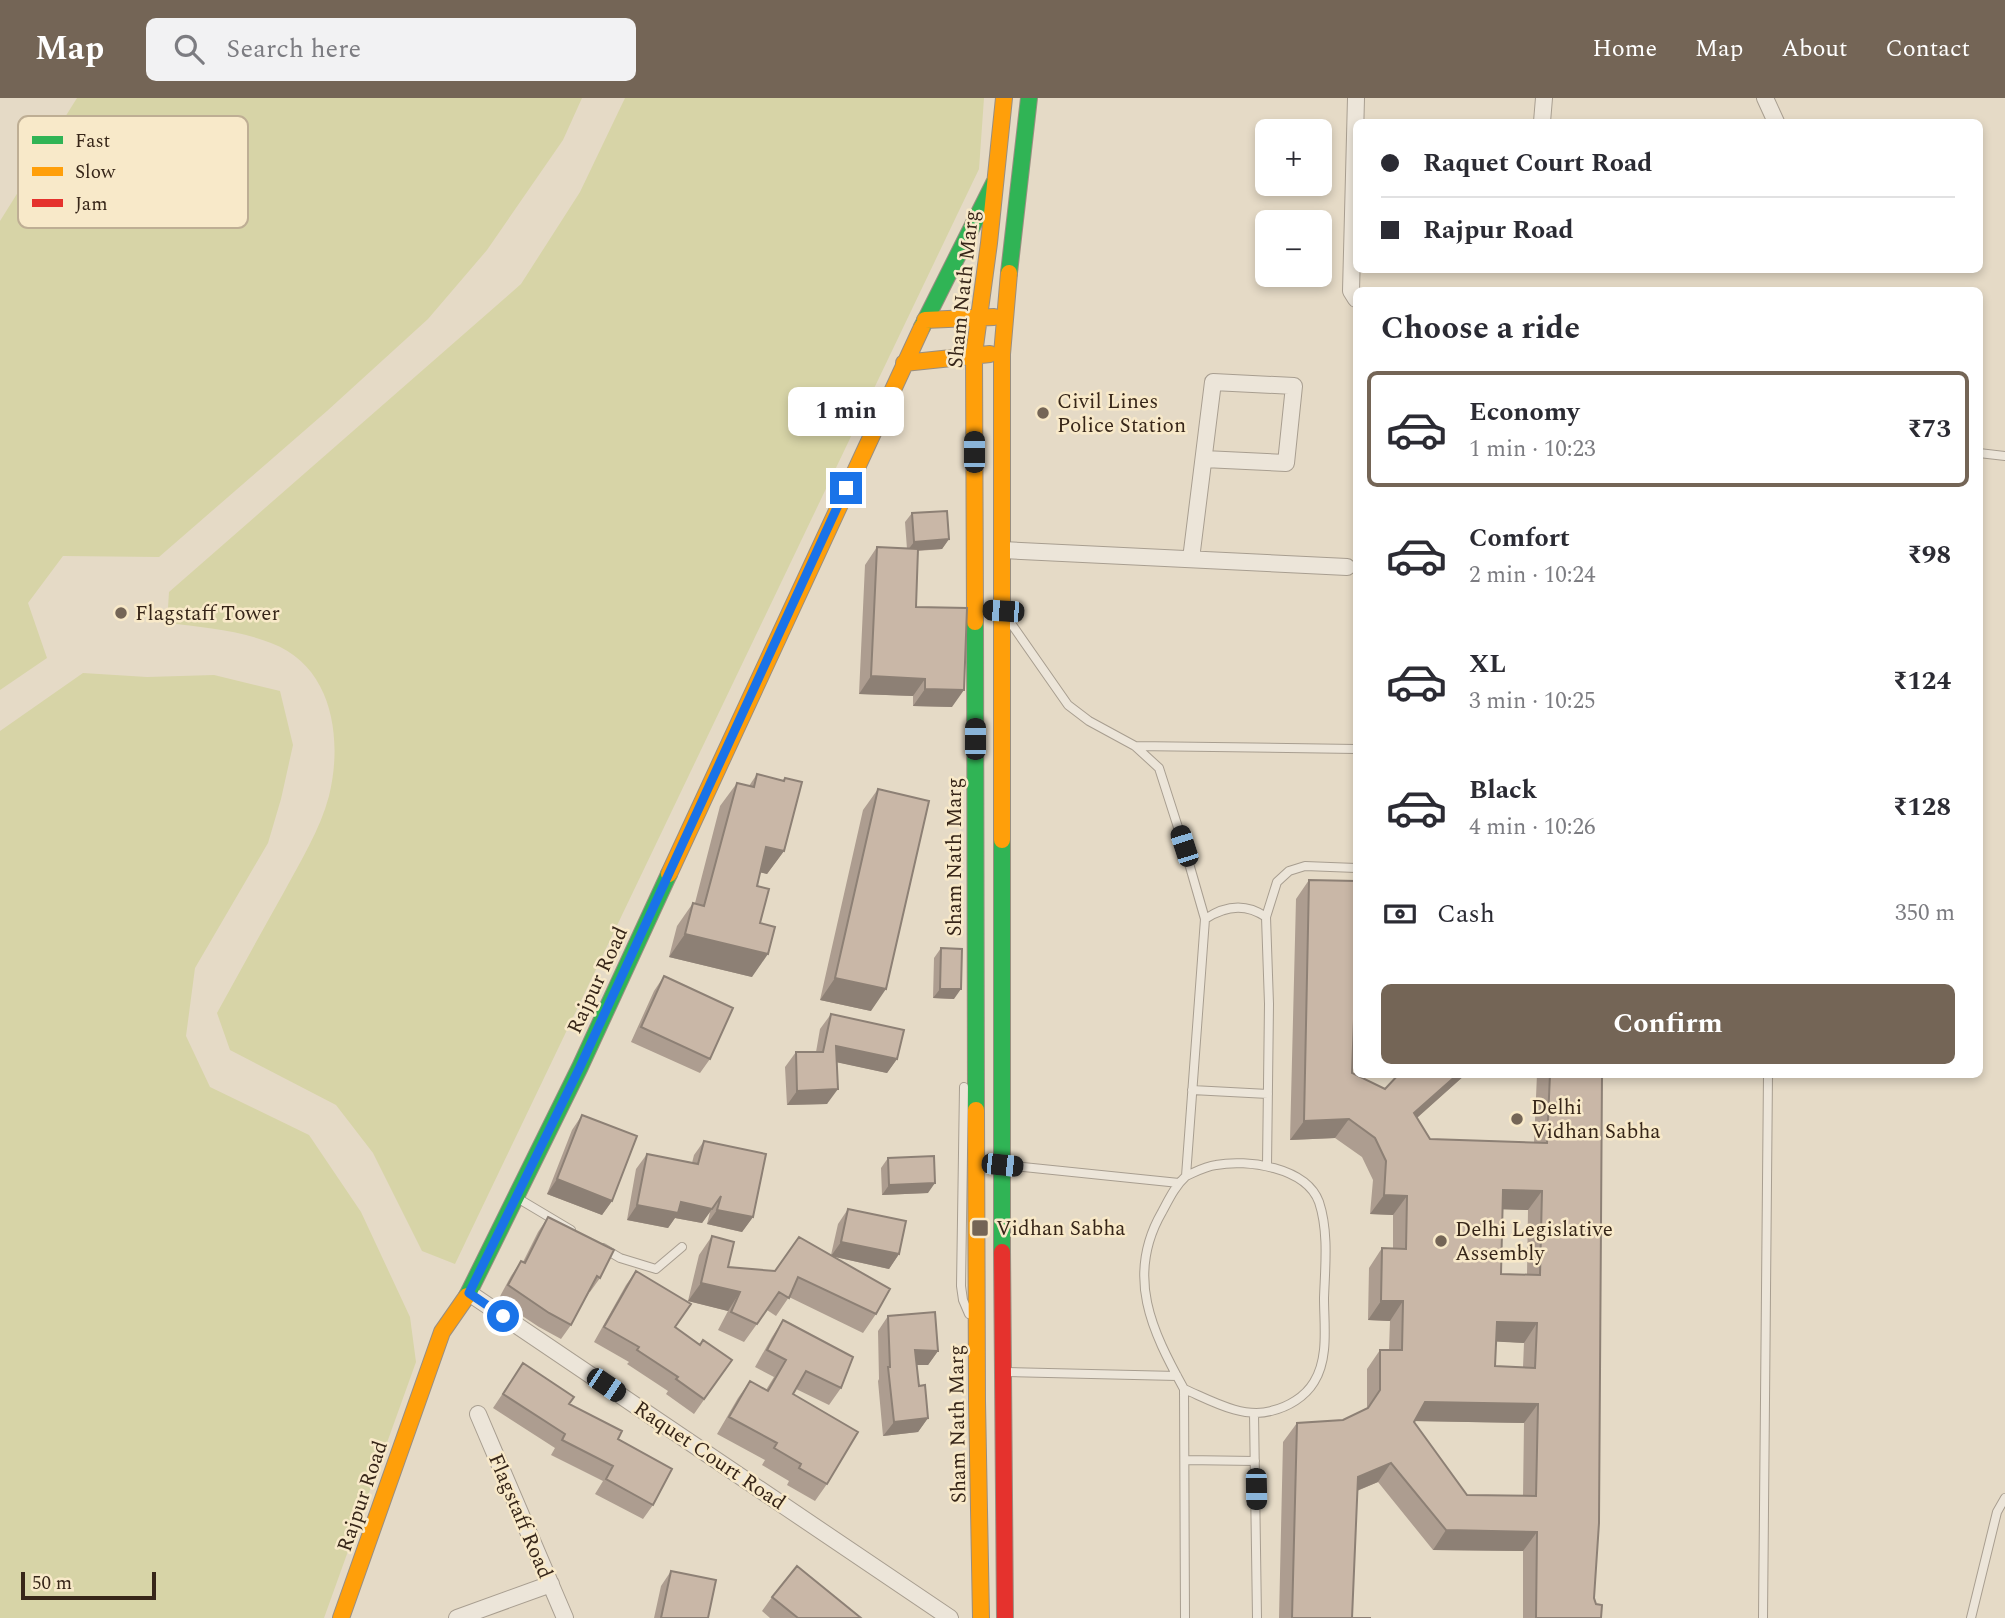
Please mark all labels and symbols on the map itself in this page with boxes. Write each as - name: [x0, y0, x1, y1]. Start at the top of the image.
- legend: [18, 116, 248, 228]
- text: Fast: [75, 127, 111, 156]
- text: Slow: [75, 158, 116, 187]
- text: Jam: [75, 190, 107, 219]
- street label: Sham Nath Marg: [940, 208, 988, 370]
- callout: 1 min: [788, 386, 904, 436]
- place label: Civil Lines Police Station: [1057, 386, 1186, 442]
- marker: Civil Lines Police Station: [1035, 405, 1051, 421]
- car: [964, 431, 985, 473]
- route end: [830, 472, 862, 504]
- place label: Flagstaff Tower: [135, 598, 280, 630]
- car: [982, 599, 1025, 623]
- marker: Flagstaff Tower: [113, 605, 129, 621]
- car: [965, 718, 986, 760]
- street label: Sham Nath Marg: [939, 778, 971, 936]
- car: [1168, 823, 1201, 869]
- street label: Rajpur Road: [559, 921, 637, 1040]
- place label: Delhi Vidhan Sabha: [1531, 1092, 1661, 1148]
- marker: Delhi Vidhan Sabha: [1509, 1111, 1525, 1127]
- car: [981, 1152, 1024, 1178]
- place label: Vidhan Sabha: [996, 1213, 1126, 1245]
- place label: Delhi Legislative Assembly: [1455, 1214, 1613, 1270]
- marker: Vidhan Sabha: [970, 1218, 990, 1238]
- marker: Delhi Legislative Assembly: [1433, 1233, 1449, 1249]
- route start: [487, 1300, 519, 1332]
- street label: Sham Nath Marg: [941, 1344, 975, 1504]
- car: [583, 1365, 630, 1405]
- street label: Raquet Court Road: [627, 1393, 792, 1519]
- street label: Rajpur Road: [329, 1436, 397, 1556]
- street label: Flagstaff Road: [479, 1449, 561, 1584]
- car: [1246, 1468, 1267, 1510]
- scale bar: [21, 1569, 156, 1601]

